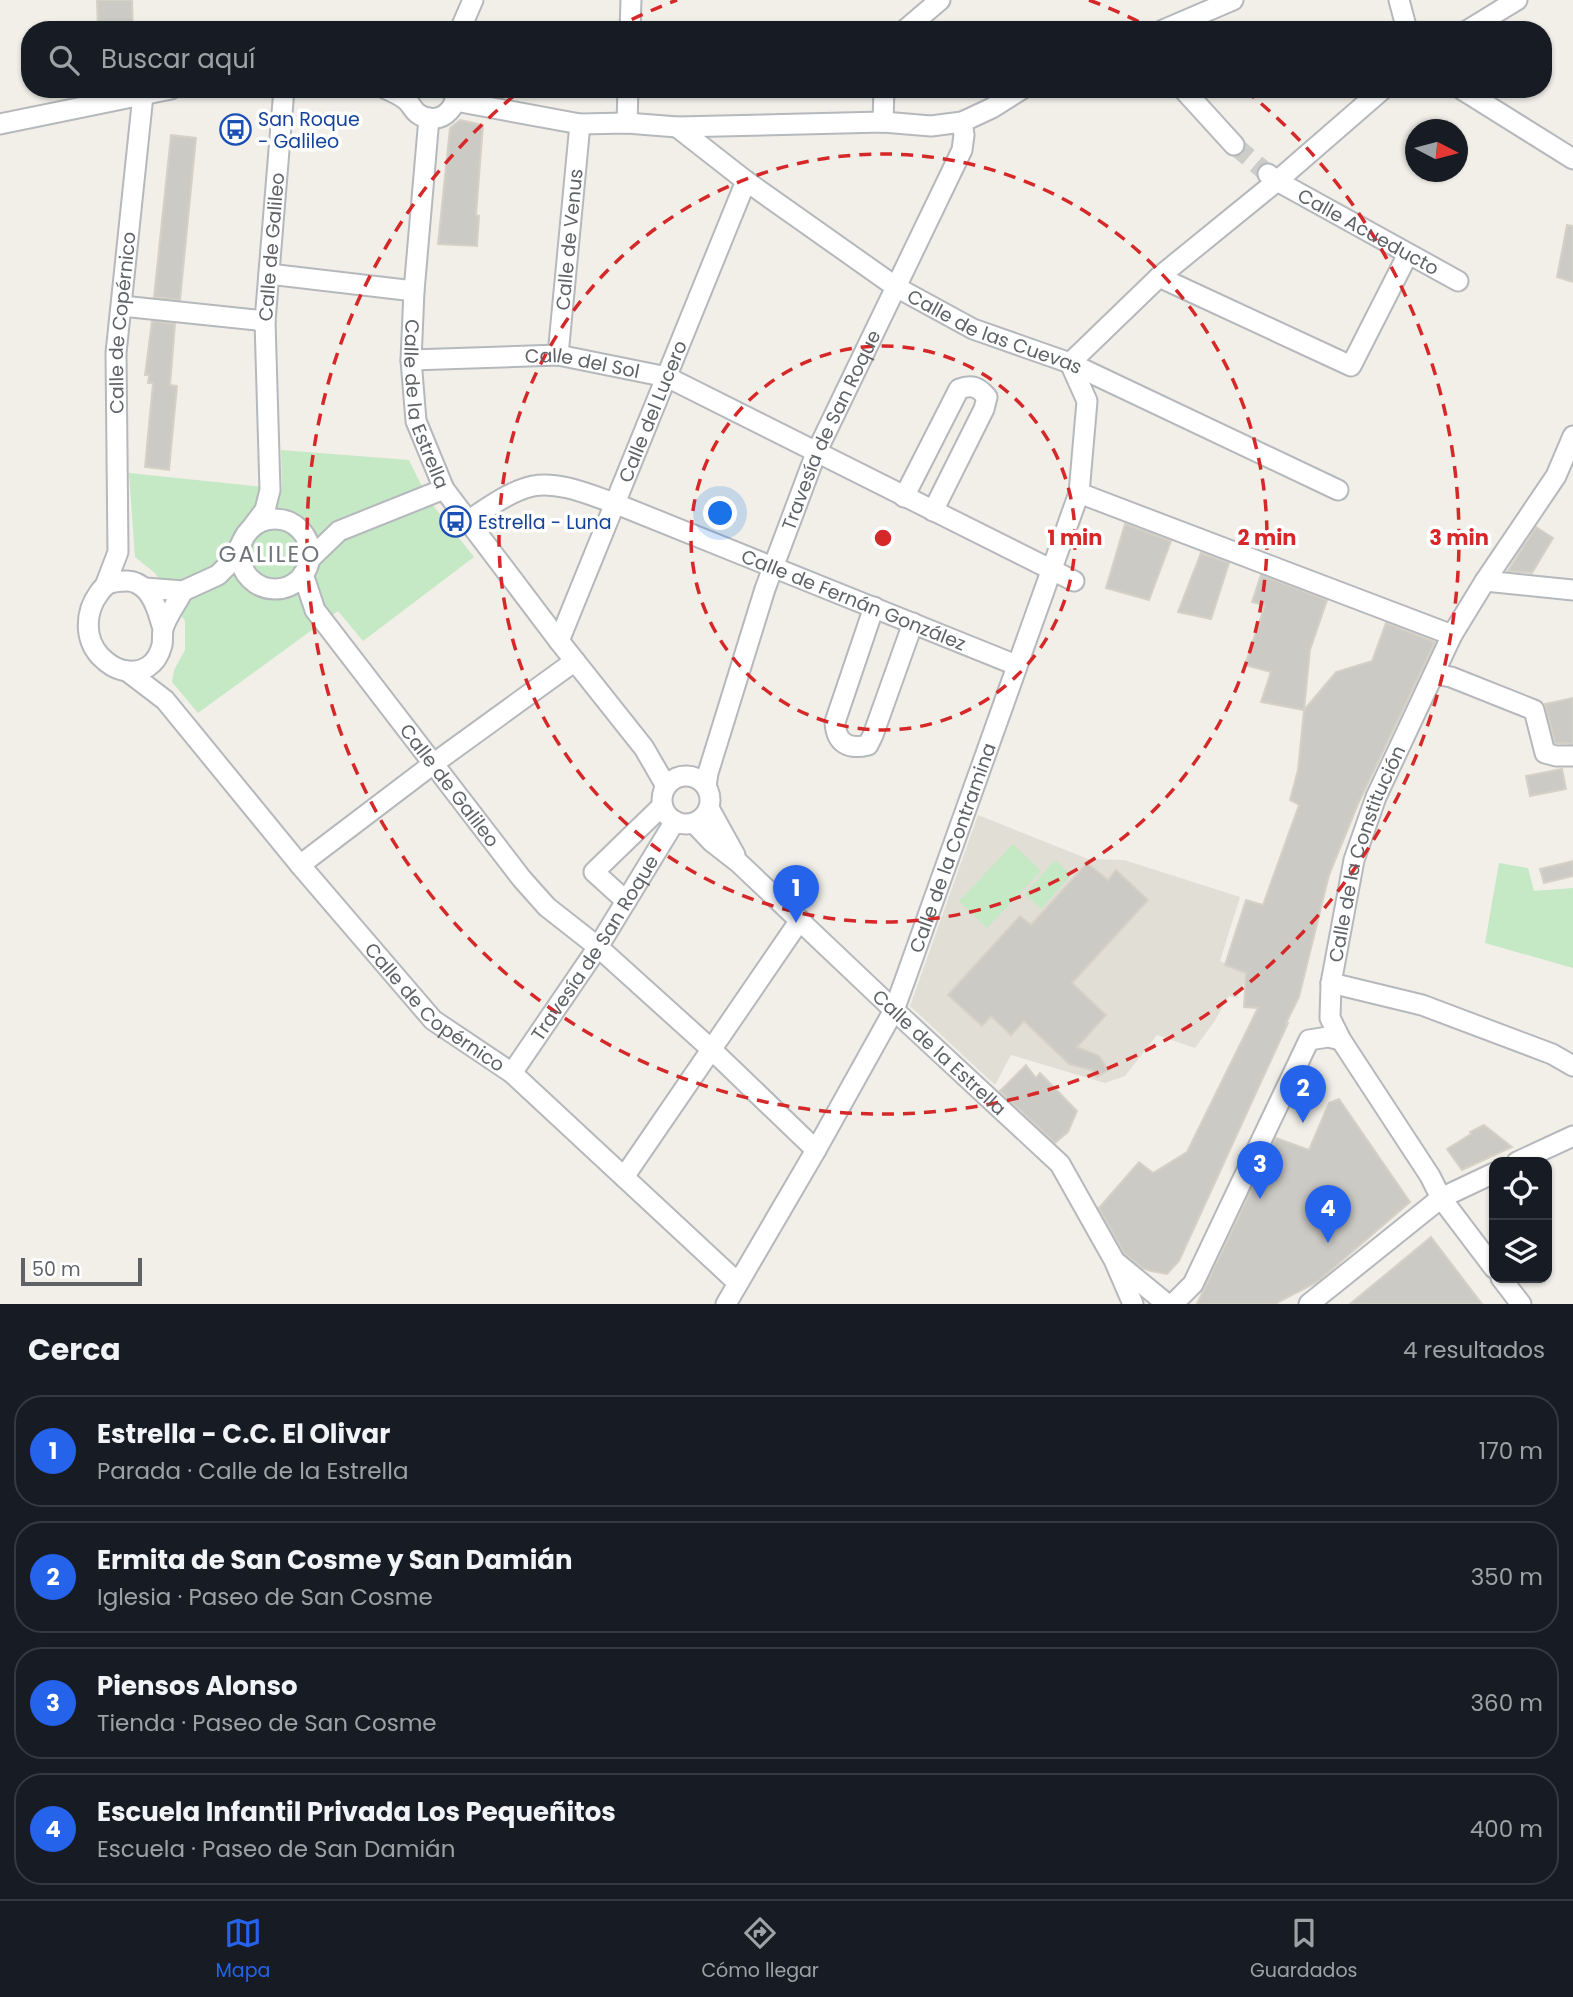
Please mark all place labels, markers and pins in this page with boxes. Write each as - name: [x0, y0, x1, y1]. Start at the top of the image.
- place label: San Roque - Galileo: [258, 106, 360, 155]
- bus stop icon: San Roque - Galileo: [218, 113, 252, 147]
- bus stop icon: Estrella - Luna: [438, 505, 472, 539]
- place label: Estrella - Luna: [478, 509, 612, 536]
- centre of rings: [871, 526, 895, 550]
- pin: 1: [773, 865, 819, 923]
- pin: 2: [1280, 1065, 1326, 1123]
- pin: 3: [1237, 1141, 1283, 1199]
- pin: 4: [1305, 1185, 1351, 1243]

